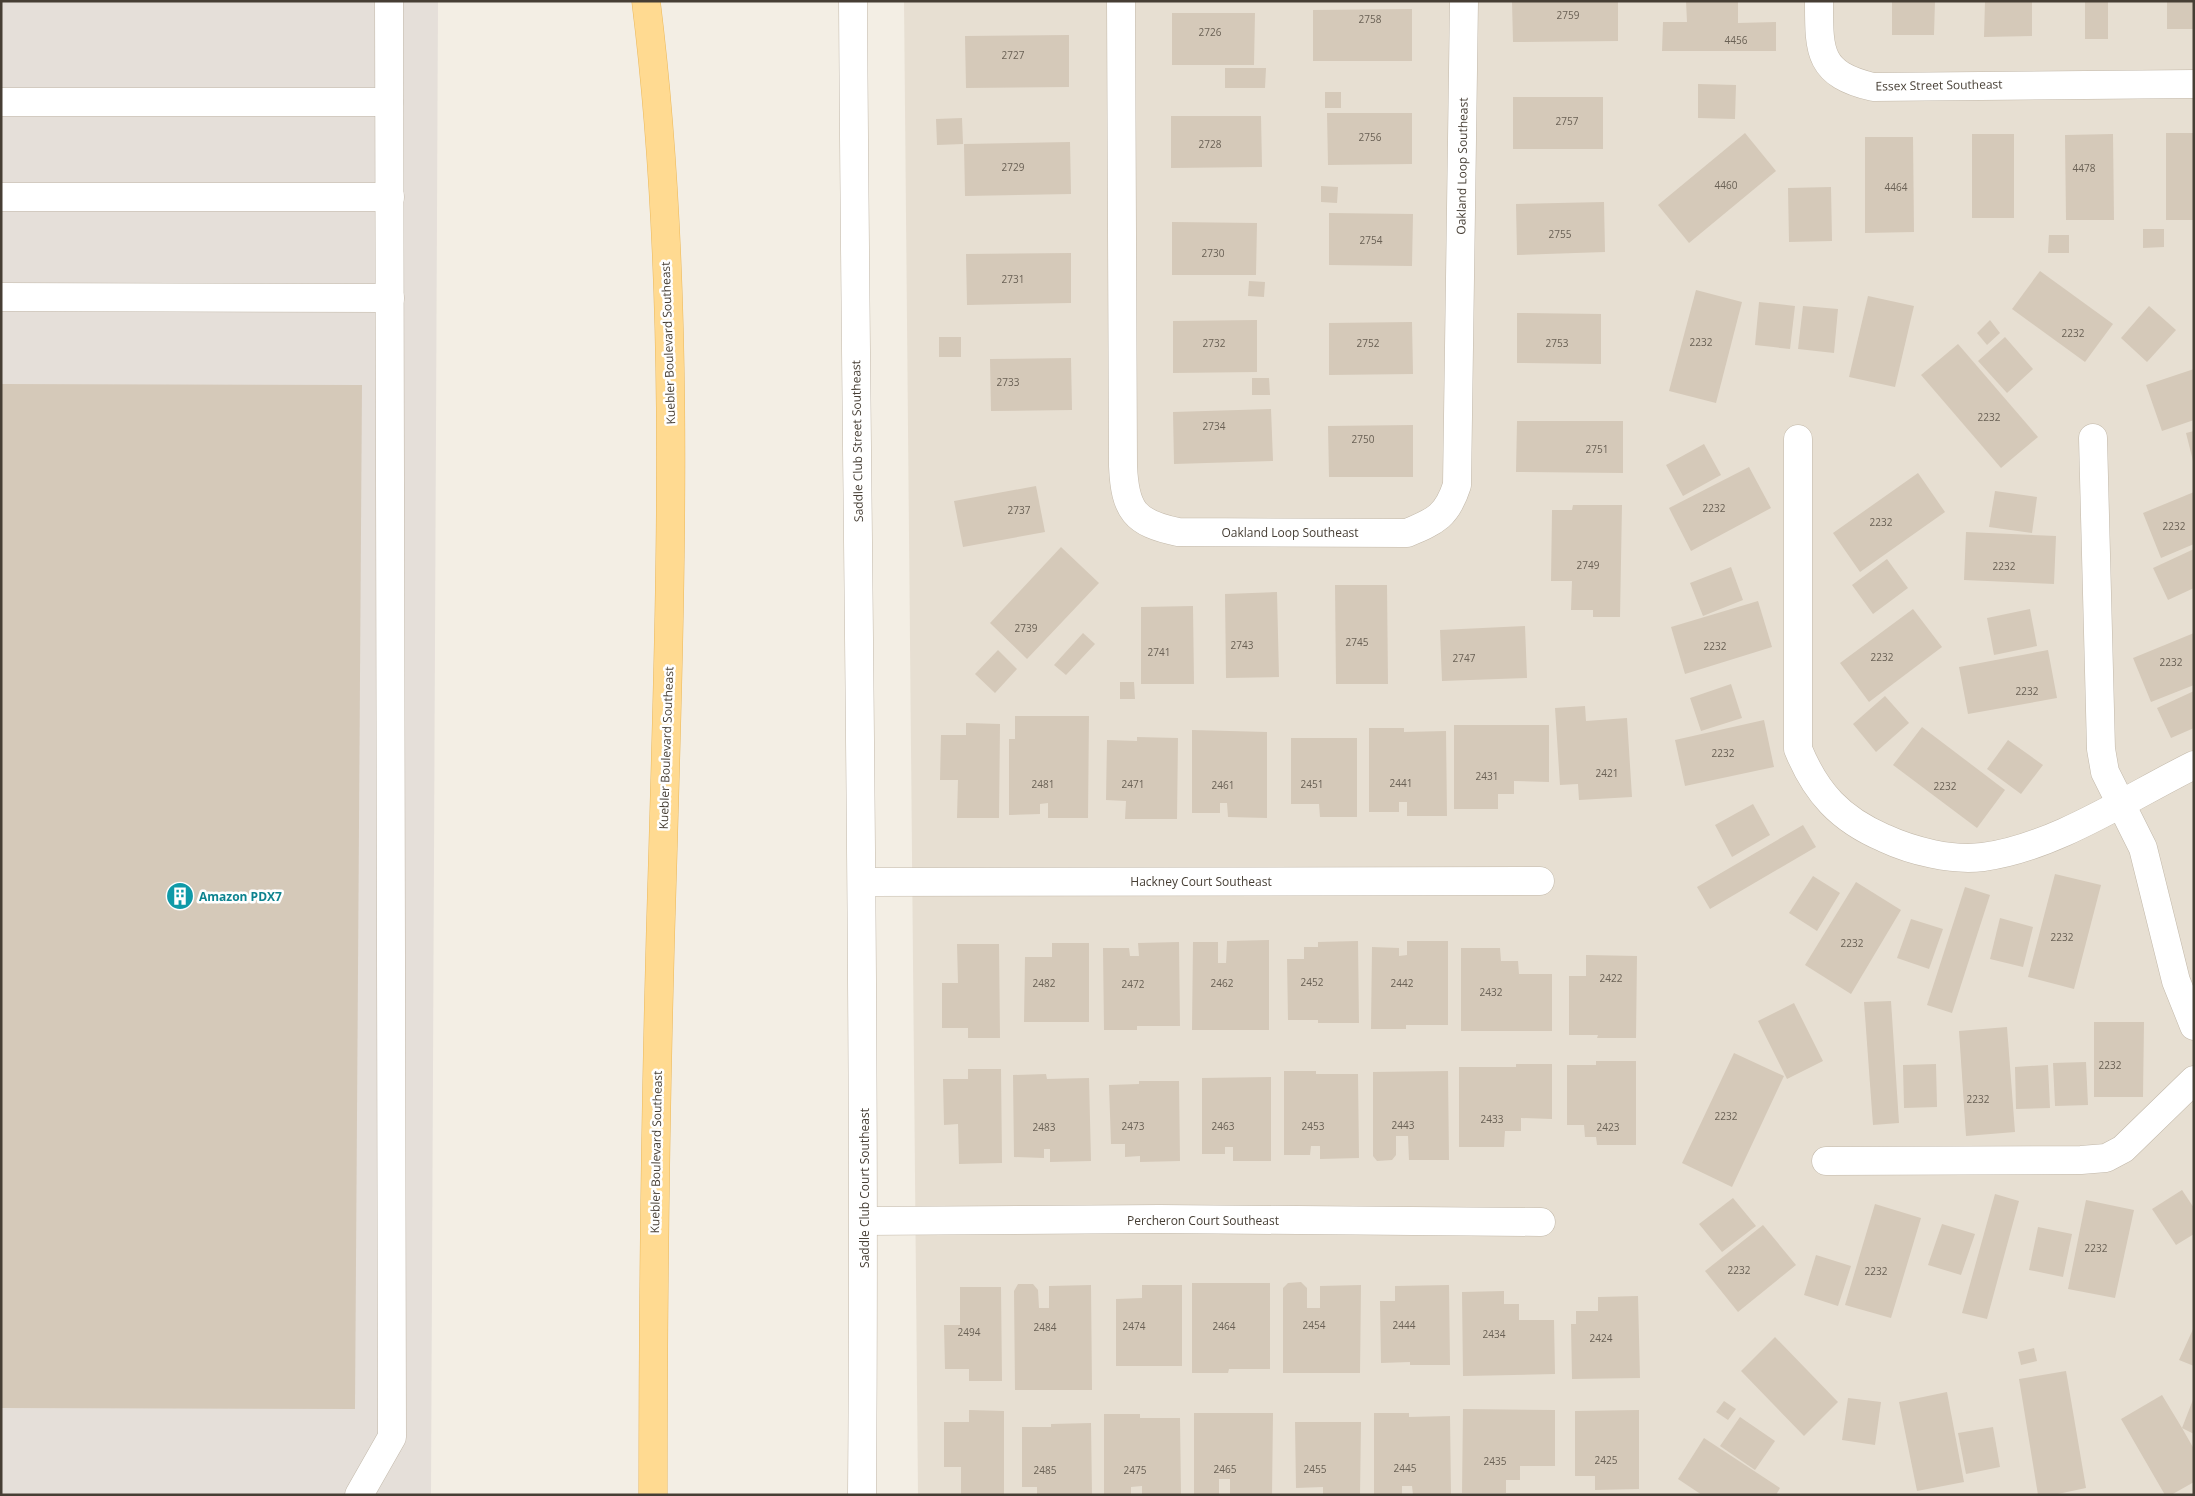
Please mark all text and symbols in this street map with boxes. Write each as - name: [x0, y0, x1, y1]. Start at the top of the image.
- house number: 2759: [1557, 8, 1580, 22]
- house number: 2758: [1359, 12, 1382, 26]
- house number: 2726: [1199, 25, 1222, 39]
- house number: 4456: [1725, 33, 1748, 47]
- house number: 2727: [1002, 48, 1025, 62]
- street label: Essex Street Southeast: [1875, 75, 2003, 95]
- street label: Oakland Loop Southeast: [1452, 97, 1472, 235]
- house number: 2757: [1556, 114, 1579, 128]
- house number: 2756: [1359, 130, 1382, 144]
- house number: 2728: [1199, 137, 1222, 151]
- house number: 2729: [1002, 160, 1025, 174]
- house number: 4478: [2073, 161, 2096, 175]
- house number: 4460: [1715, 178, 1738, 192]
- house number: 4464: [1885, 180, 1908, 194]
- house number: 2755: [1549, 227, 1572, 241]
- house number: 2754: [1360, 233, 1383, 247]
- house number: 2730: [1202, 246, 1225, 260]
- street label: Kuebler Boulevard Southeast: [657, 261, 679, 425]
- house number: 2731: [1002, 272, 1024, 286]
- house number: 2232: [2062, 326, 2085, 340]
- house number: 2232: [1690, 335, 1713, 349]
- house number: 2732: [1203, 336, 1226, 350]
- house number: 2752: [1357, 336, 1380, 350]
- house number: 2753: [1546, 336, 1569, 350]
- street label: Saddle Club Street Southeast: [847, 360, 867, 522]
- house number: 2733: [997, 375, 1020, 389]
- house number: 2232: [1978, 410, 2001, 424]
- house number: 2734: [1203, 419, 1226, 433]
- house number: 2750: [1352, 432, 1375, 446]
- house number: 2751: [1586, 442, 1608, 456]
- house number: 2232: [1703, 501, 1726, 515]
- house number: 2737: [1008, 503, 1031, 517]
- house number: 2232: [1870, 515, 1893, 529]
- house number: 2232: [2163, 519, 2186, 533]
- street label: Oakland Loop Southeast: [1221, 524, 1359, 541]
- house number: 2749: [1577, 558, 1600, 572]
- house number: 2232: [1993, 559, 2016, 573]
- house number: 2739: [1015, 621, 1038, 635]
- house number: 2745: [1346, 635, 1369, 649]
- house number: 2743: [1231, 638, 1254, 652]
- house number: 2232: [1704, 639, 1727, 653]
- house number: 2741: [1148, 645, 1170, 659]
- house number: 2232: [1871, 650, 1894, 664]
- house number: 2747: [1453, 651, 1476, 665]
- house number: 2232: [2160, 655, 2183, 669]
- street label: Kuebler Boulevard Southeast: [655, 666, 677, 830]
- house number: 2232: [2016, 684, 2039, 698]
- house number: 2232: [1712, 746, 1735, 760]
- house number: 2421: [1596, 766, 1618, 780]
- house number: 2431: [1476, 769, 1498, 783]
- house number: 2441: [1390, 776, 1412, 790]
- house number: 2481: [1032, 777, 1054, 791]
- house number: 2471: [1122, 777, 1144, 791]
- house number: 2451: [1301, 777, 1323, 791]
- house number: 2461: [1212, 778, 1234, 792]
- house number: 2232: [1934, 779, 1957, 793]
- street label: Hackney Court Southeast: [1130, 873, 1272, 890]
- building icon: Amazon PDX7: [165, 881, 195, 911]
- place label: Amazon PDX7: [199, 888, 282, 905]
- house number: 2232: [2051, 930, 2074, 944]
- house number: 2232: [1841, 936, 1864, 950]
- house number: 2422: [1600, 971, 1623, 985]
- house number: 2452: [1301, 975, 1324, 989]
- house number: 2482: [1033, 976, 1056, 990]
- house number: 2462: [1211, 976, 1234, 990]
- house number: 2442: [1391, 976, 1414, 990]
- house number: 2472: [1122, 977, 1145, 991]
- house number: 2432: [1480, 985, 1503, 999]
- house number: 2232: [2099, 1058, 2122, 1072]
- street label: Kuebler Boulevard Southeast: [646, 1070, 666, 1234]
- house number: 2232: [1967, 1092, 1990, 1106]
- street label: Saddle Club Court Southeast: [856, 1108, 873, 1268]
- house number: 2232: [1715, 1109, 1738, 1123]
- house number: 2433: [1481, 1112, 1504, 1126]
- house number: 2443: [1392, 1118, 1415, 1132]
- house number: 2473: [1122, 1119, 1145, 1133]
- house number: 2463: [1212, 1119, 1235, 1133]
- house number: 2453: [1302, 1119, 1325, 1133]
- house number: 2483: [1033, 1120, 1056, 1134]
- house number: 2423: [1597, 1120, 1620, 1134]
- street label: Percheron Court Southeast: [1127, 1212, 1279, 1229]
- house number: 2232: [2085, 1241, 2108, 1255]
- house number: 2232: [1728, 1263, 1751, 1277]
- house number: 2232: [1865, 1264, 1888, 1278]
- house number: 2454: [1303, 1318, 1326, 1332]
- house number: 2444: [1393, 1318, 1416, 1332]
- house number: 2474: [1123, 1319, 1146, 1333]
- house number: 2464: [1213, 1319, 1236, 1333]
- house number: 2484: [1034, 1320, 1057, 1334]
- house number: 2494: [958, 1325, 981, 1339]
- house number: 2434: [1483, 1327, 1506, 1341]
- house number: 2424: [1590, 1331, 1613, 1345]
- house number: 2425: [1595, 1453, 1618, 1467]
- house number: 2435: [1484, 1454, 1507, 1468]
- house number: 2445: [1394, 1461, 1417, 1475]
- house number: 2465: [1214, 1462, 1237, 1476]
- house number: 2455: [1304, 1462, 1327, 1476]
- house number: 2485: [1034, 1463, 1057, 1477]
- house number: 2475: [1124, 1463, 1147, 1477]

